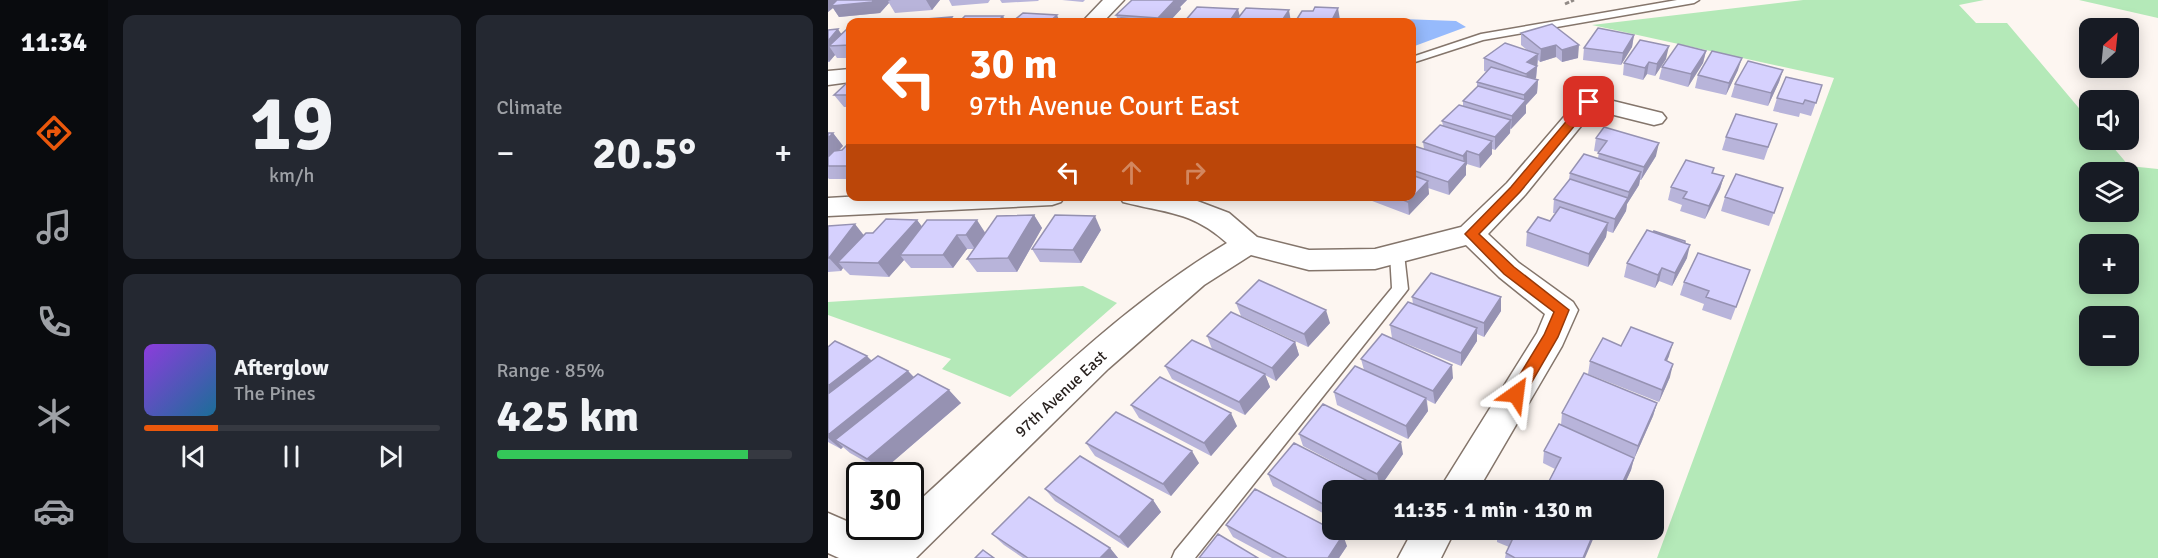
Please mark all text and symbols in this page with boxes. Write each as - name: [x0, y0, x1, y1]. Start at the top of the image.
- north arrow: [2079, 18, 2139, 78]
- map controls: [2079, 18, 2139, 366]
- text: 11:34: [21, 26, 87, 59]
- text: 30 m: [969, 39, 1058, 90]
- icon: left: [870, 42, 948, 120]
- text: 19: [250, 76, 334, 172]
- pin: [1563, 76, 1614, 127]
- icon: arrive: [1572, 85, 1605, 118]
- text: 97th Avenue Court East: [969, 90, 1239, 123]
- button: sound: [2079, 90, 2139, 150]
- text: Climate: [497, 95, 562, 120]
- icon: directions: [33, 112, 75, 154]
- text: 20.5°: [592, 126, 696, 181]
- text: −: [497, 133, 514, 174]
- text: +: [774, 133, 792, 174]
- icon: left: [1052, 156, 1085, 189]
- icon: ahead: [1115, 156, 1148, 189]
- icon: right: [1178, 156, 1211, 189]
- button: layers: [2079, 162, 2139, 222]
- text: km/h: [269, 163, 314, 188]
- icon: music: [33, 206, 75, 248]
- button: +: [2079, 234, 2139, 294]
- icon: phone: [33, 301, 75, 343]
- button: −: [2079, 306, 2139, 366]
- street label: 97th Avenue East: [1011, 346, 1111, 442]
- text: Afterglow: [234, 354, 329, 381]
- text: Range · 85%: [497, 358, 605, 383]
- position arrow: [1484, 362, 1548, 426]
- text: The Pines: [234, 381, 316, 406]
- text: 425 km: [497, 389, 639, 444]
- icon: climate: [33, 395, 75, 437]
- icon: previous: [177, 440, 210, 473]
- icon: pause: [275, 440, 308, 473]
- icon: next: [374, 440, 407, 473]
- speed limit sign: 30: [846, 462, 924, 540]
- icon: car: [33, 490, 75, 532]
- text: 11:35 · 1 min · 130 m: [1393, 496, 1593, 523]

